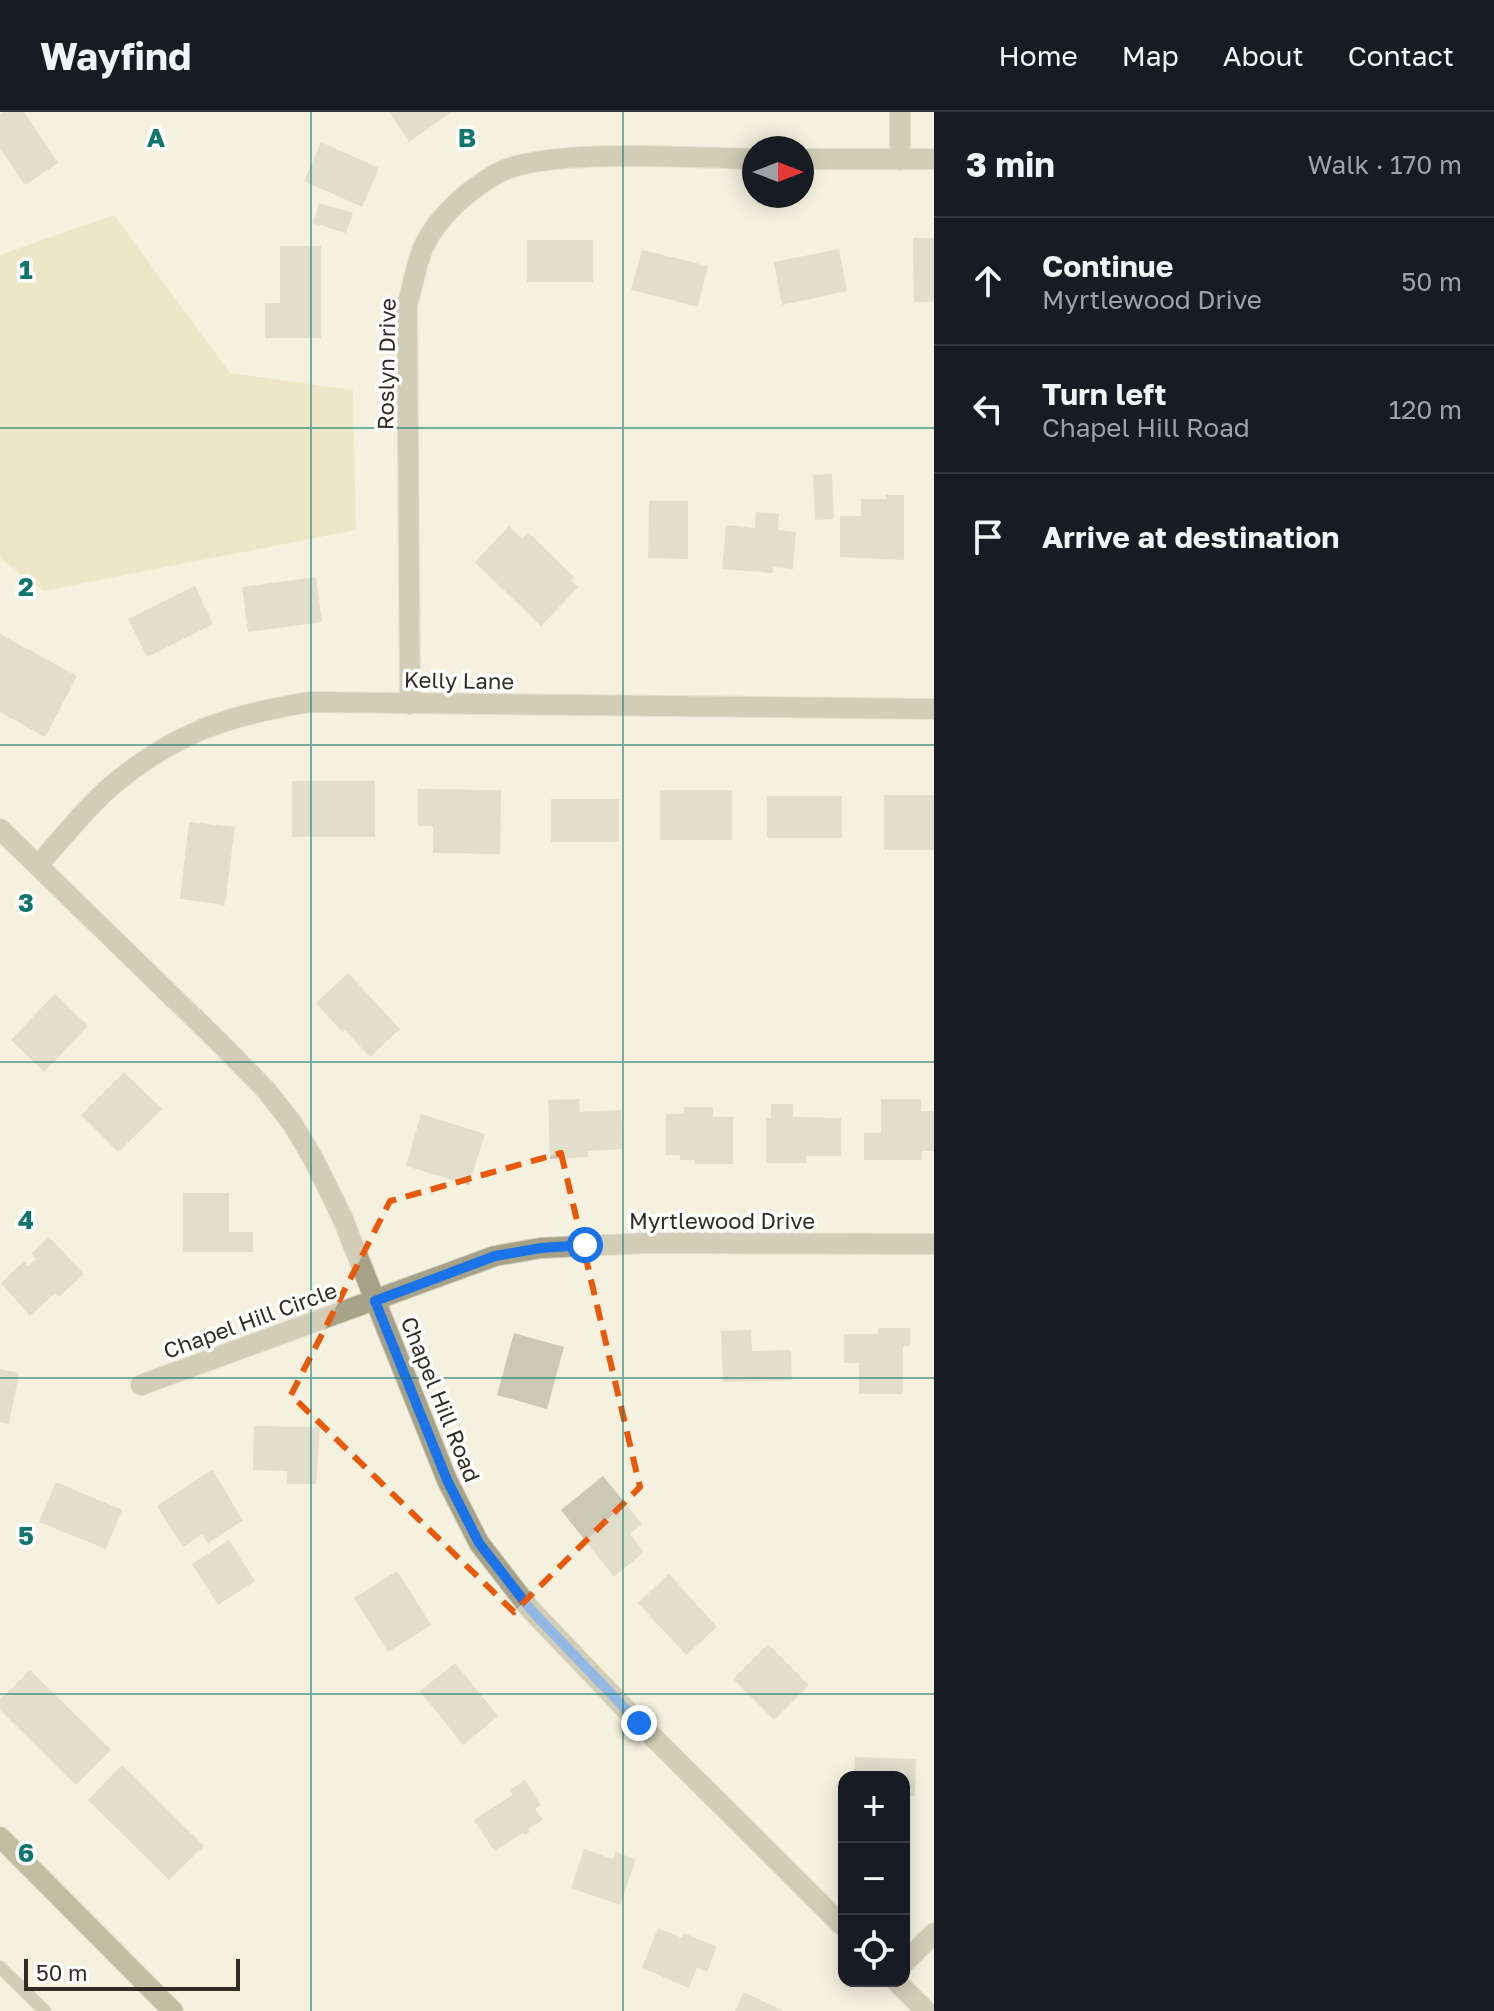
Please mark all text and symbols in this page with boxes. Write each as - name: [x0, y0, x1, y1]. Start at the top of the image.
- text: Wayfind: [40, 33, 191, 78]
- text: Home: [999, 39, 1078, 72]
- text: Map: [1122, 39, 1179, 72]
- text: About: [1223, 39, 1304, 72]
- text: Contact: [1348, 39, 1454, 72]
- text: A: [147, 122, 166, 153]
- text: B: [458, 122, 476, 153]
- north arrow: [742, 136, 814, 208]
- text: 3 min: [966, 144, 1055, 184]
- text: Walk · 170 m: [1308, 149, 1462, 180]
- text: Continue: [1042, 248, 1173, 284]
- text: 1: [19, 254, 33, 285]
- icon: ahead: [966, 259, 1010, 303]
- text: 50 m: [1401, 266, 1462, 297]
- text: Myrtlewood Drive: [1042, 284, 1262, 315]
- street label: Roslyn Drive: [371, 298, 401, 430]
- text: Turn left: [1042, 376, 1167, 412]
- icon: left: [966, 387, 1010, 431]
- text: 120 m: [1389, 394, 1462, 425]
- text: Chapel Hill Road: [1042, 412, 1250, 443]
- icon: arrive: [966, 515, 1010, 559]
- text: Arrive at destination: [1042, 519, 1339, 555]
- text: 2: [18, 571, 34, 602]
- street label: Kelly Lane: [404, 666, 514, 694]
- text: 3: [18, 887, 34, 918]
- text: 4: [18, 1204, 34, 1235]
- street label: Myrtlewood Drive: [629, 1207, 815, 1234]
- route start: [567, 1227, 603, 1263]
- street label: Chapel Hill Circle: [160, 1276, 340, 1364]
- street label: Chapel Hill Road: [396, 1312, 486, 1486]
- text: 5: [18, 1520, 34, 1551]
- route end: [621, 1705, 657, 1741]
- map controls: [838, 1771, 910, 1987]
- button: +: [838, 1771, 910, 1843]
- text: 6: [18, 1837, 34, 1868]
- button: −: [838, 1843, 910, 1915]
- button: locate: [838, 1915, 910, 1987]
- scale bar: [24, 1955, 240, 1991]
- text: 50 m: [36, 1959, 87, 1986]

